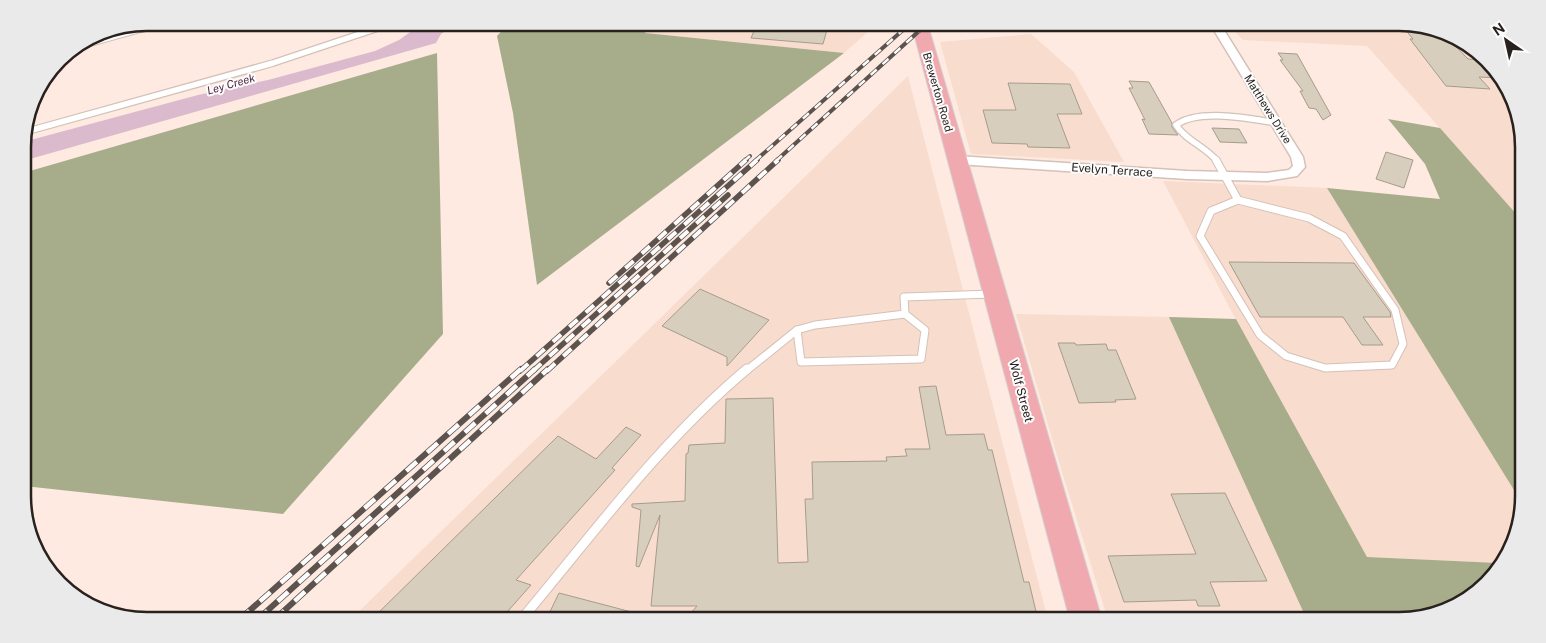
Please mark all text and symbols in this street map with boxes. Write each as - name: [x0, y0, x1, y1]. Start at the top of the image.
- north arrow: [1481, 15, 1531, 65]
- text: N: [1490, 20, 1508, 39]
- street label: Brewerton Road: [921, 51, 955, 133]
- water label: Ley Creek: [206, 71, 256, 97]
- street label: Matthews Drive: [1242, 72, 1294, 146]
- street label: Evelyn Terrace: [1071, 160, 1153, 180]
- street label: Wolf Street: [1006, 358, 1036, 424]

